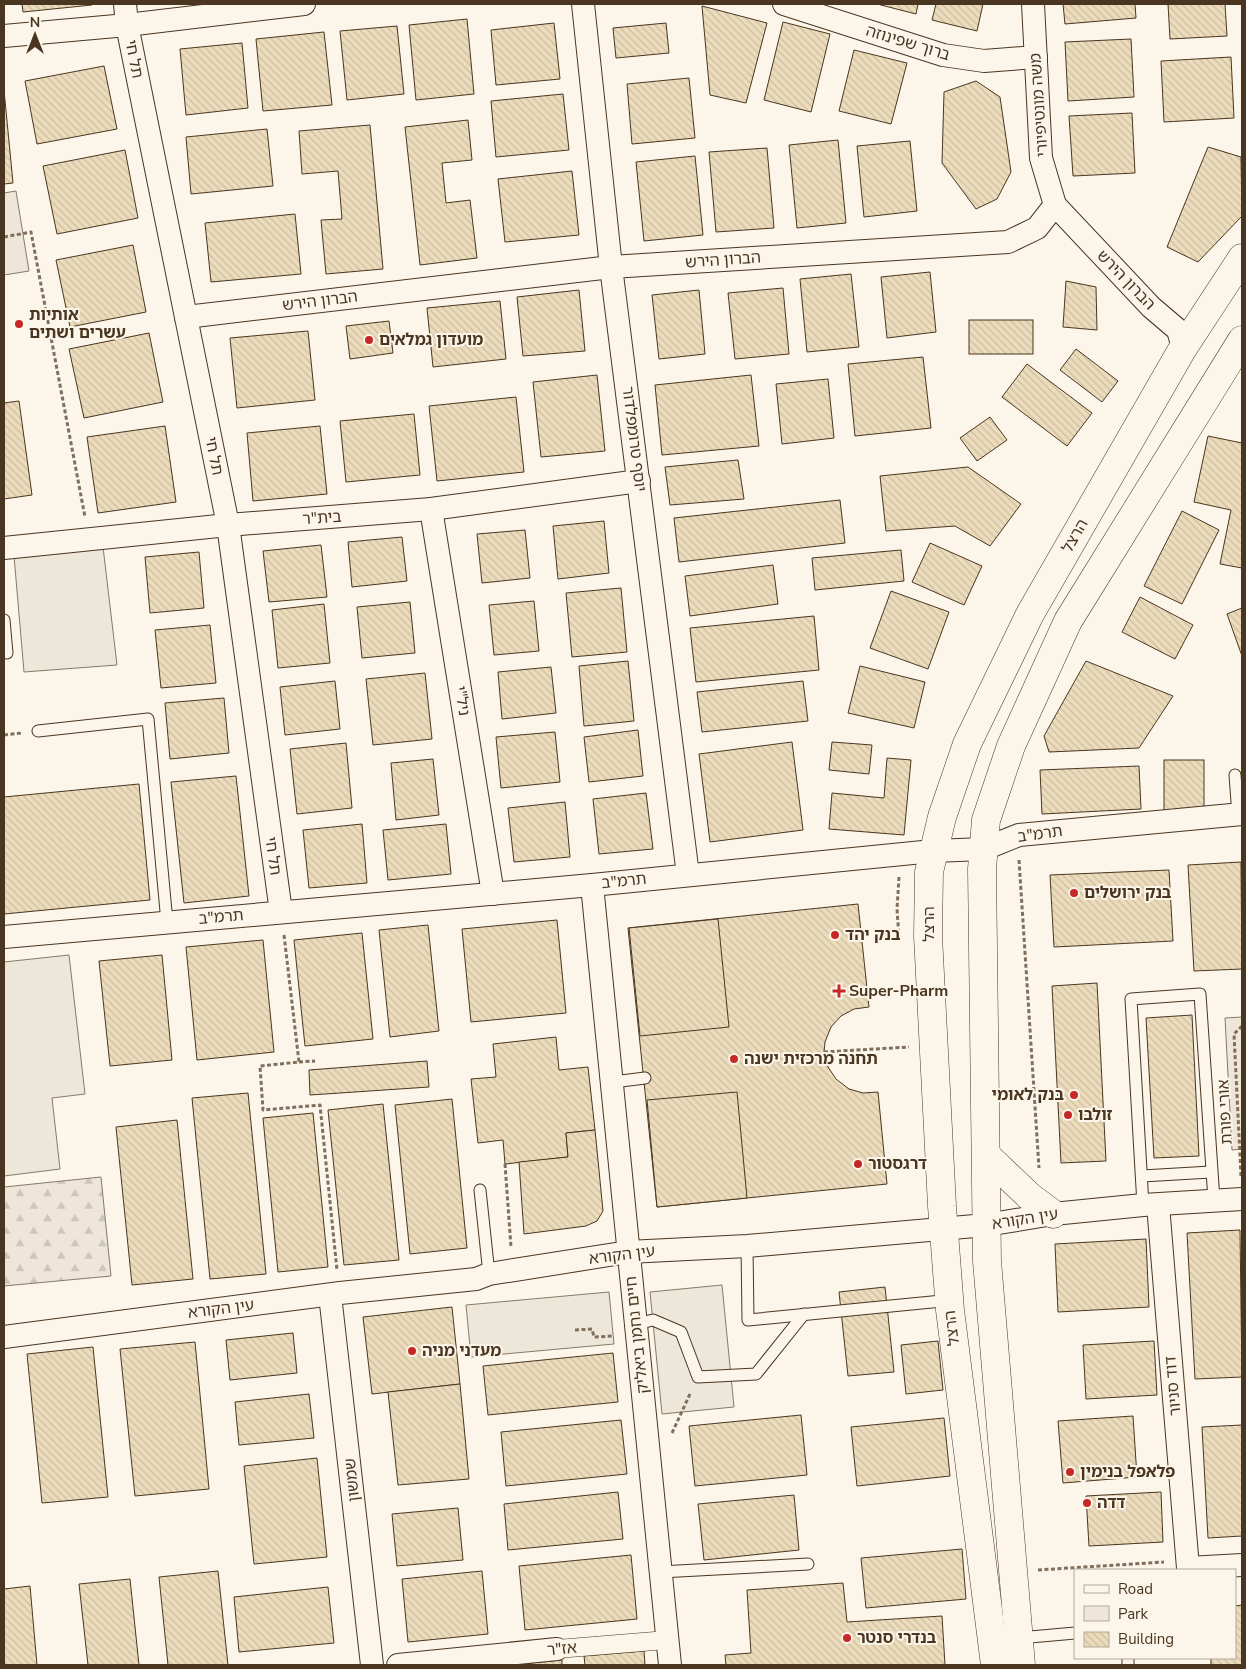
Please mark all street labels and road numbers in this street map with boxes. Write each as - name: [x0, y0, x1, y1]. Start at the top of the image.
- street label: ברוך שפינוזה: [863, 20, 953, 66]
- street label: תל חי: [120, 38, 148, 80]
- street label: משה מונטיפיורי: [1024, 52, 1054, 158]
- street label: הברון הירש: [1092, 245, 1160, 315]
- street label: הברון הירש: [684, 246, 762, 274]
- street label: הברון הירש: [281, 285, 359, 317]
- street label: יוסף טרומפלדור: [617, 385, 651, 493]
- street label: תל חי: [200, 435, 228, 477]
- street label: בית"ר: [302, 506, 342, 530]
- street label: הרצל: [1057, 515, 1093, 557]
- street label: ניל"י: [449, 685, 475, 717]
- street label: תרמ"ב: [1016, 820, 1064, 848]
- street label: תל חי: [259, 835, 287, 877]
- street label: תרמ"ב: [600, 868, 648, 894]
- street label: תרמ"ב: [198, 904, 244, 930]
- street label: הרצל: [918, 906, 940, 942]
- street label: אורי פורת: [1212, 1079, 1238, 1145]
- street label: עין הקורא: [990, 1203, 1060, 1235]
- street label: עין הקורא: [588, 1240, 656, 1270]
- street label: חיים נחמן ביאליק: [620, 1275, 654, 1395]
- street label: עין הקורא: [187, 1294, 255, 1324]
- street label: הרצל: [939, 1309, 965, 1347]
- street label: דוד סניור: [1159, 1355, 1187, 1417]
- street label: שמשון: [339, 1457, 365, 1503]
- street label: אז"ר: [546, 1637, 578, 1661]

